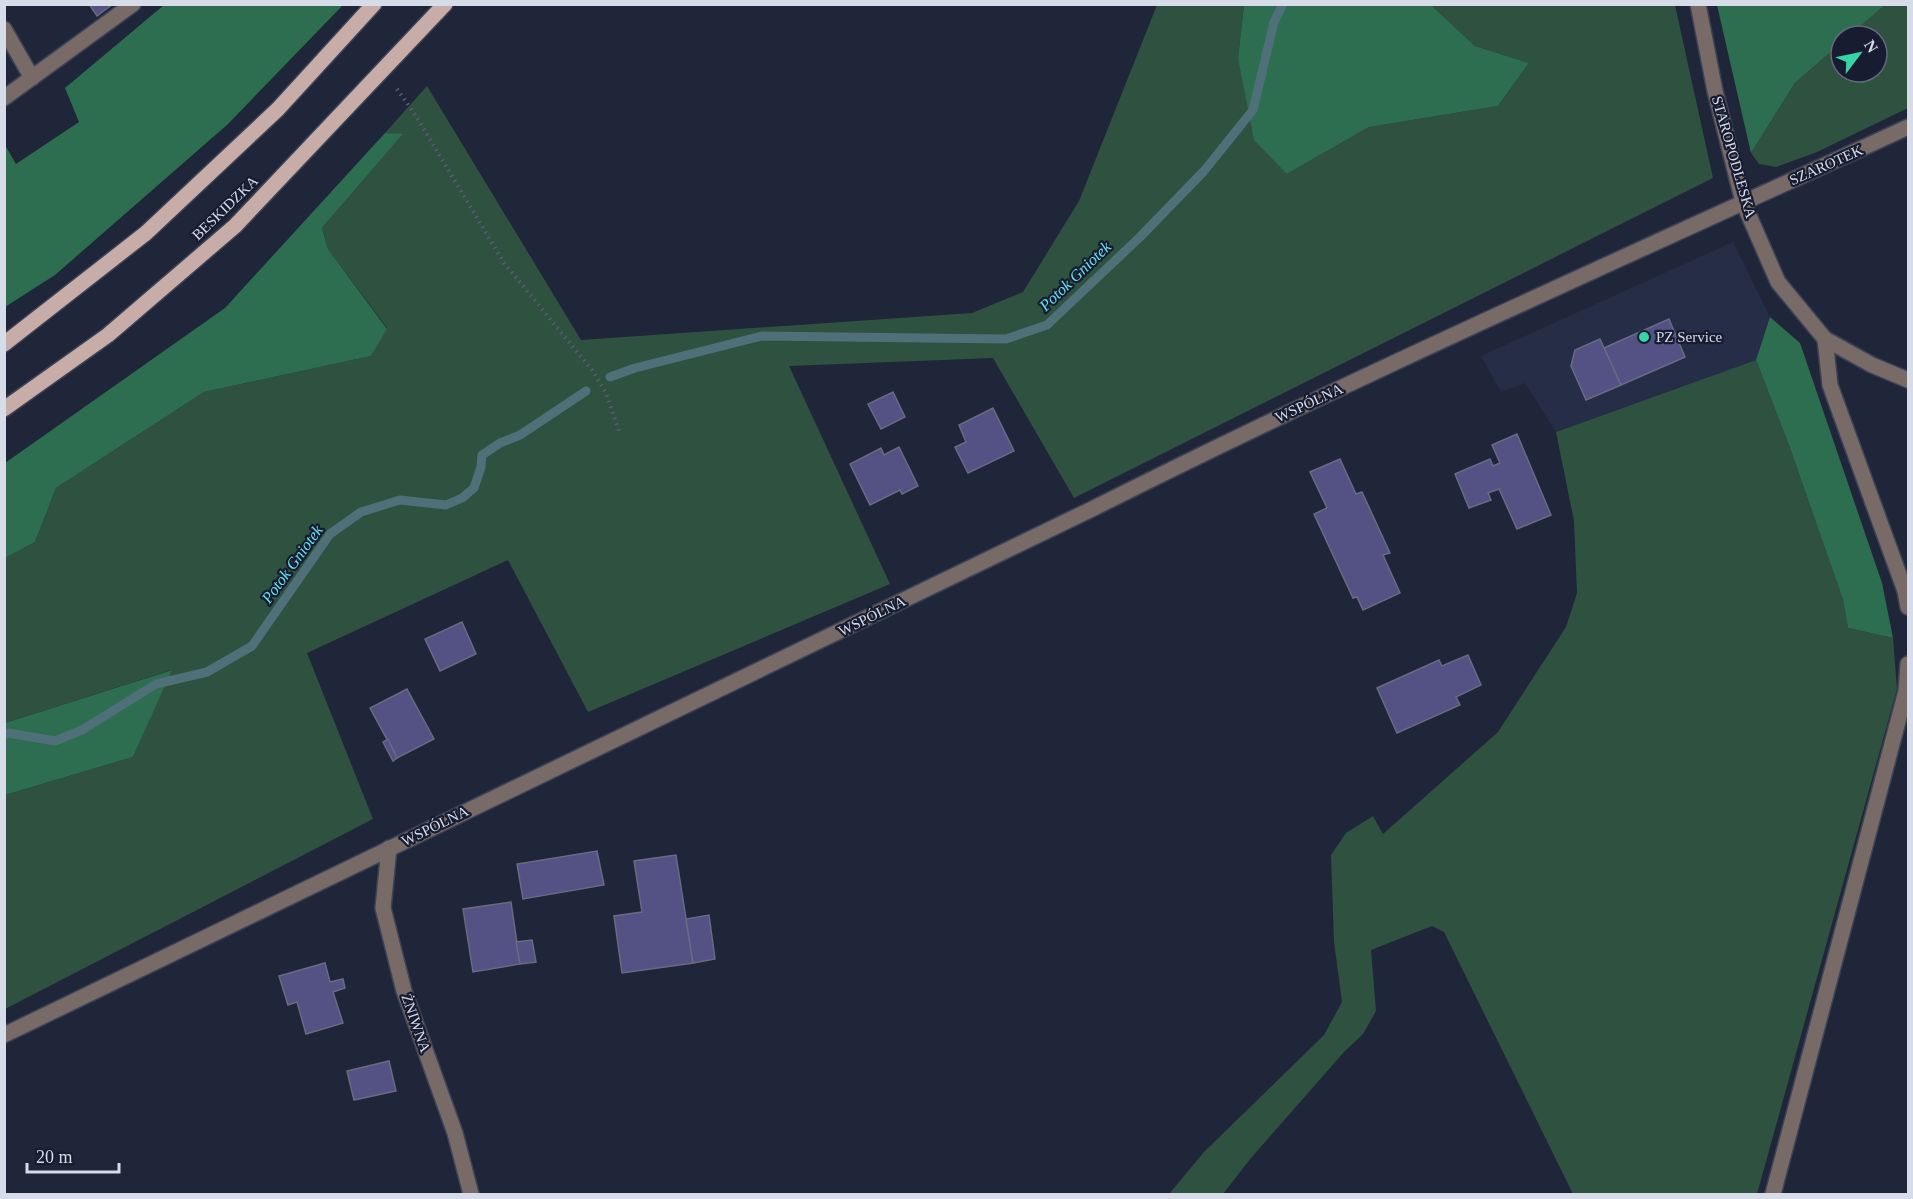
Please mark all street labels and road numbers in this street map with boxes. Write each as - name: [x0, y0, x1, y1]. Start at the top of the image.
- street label: STAROPODLESKA: [1709, 94, 1759, 220]
- street label: SZAROTEK: [1787, 142, 1865, 188]
- street label: BESKIDZKA: [189, 173, 261, 243]
- street label: WSPÓLNA: [1273, 380, 1345, 426]
- street label: WSPÓLNA: [836, 593, 908, 639]
- street label: WSPÓLNA: [399, 803, 471, 849]
- street label: ŻNIWNA: [399, 992, 434, 1055]

